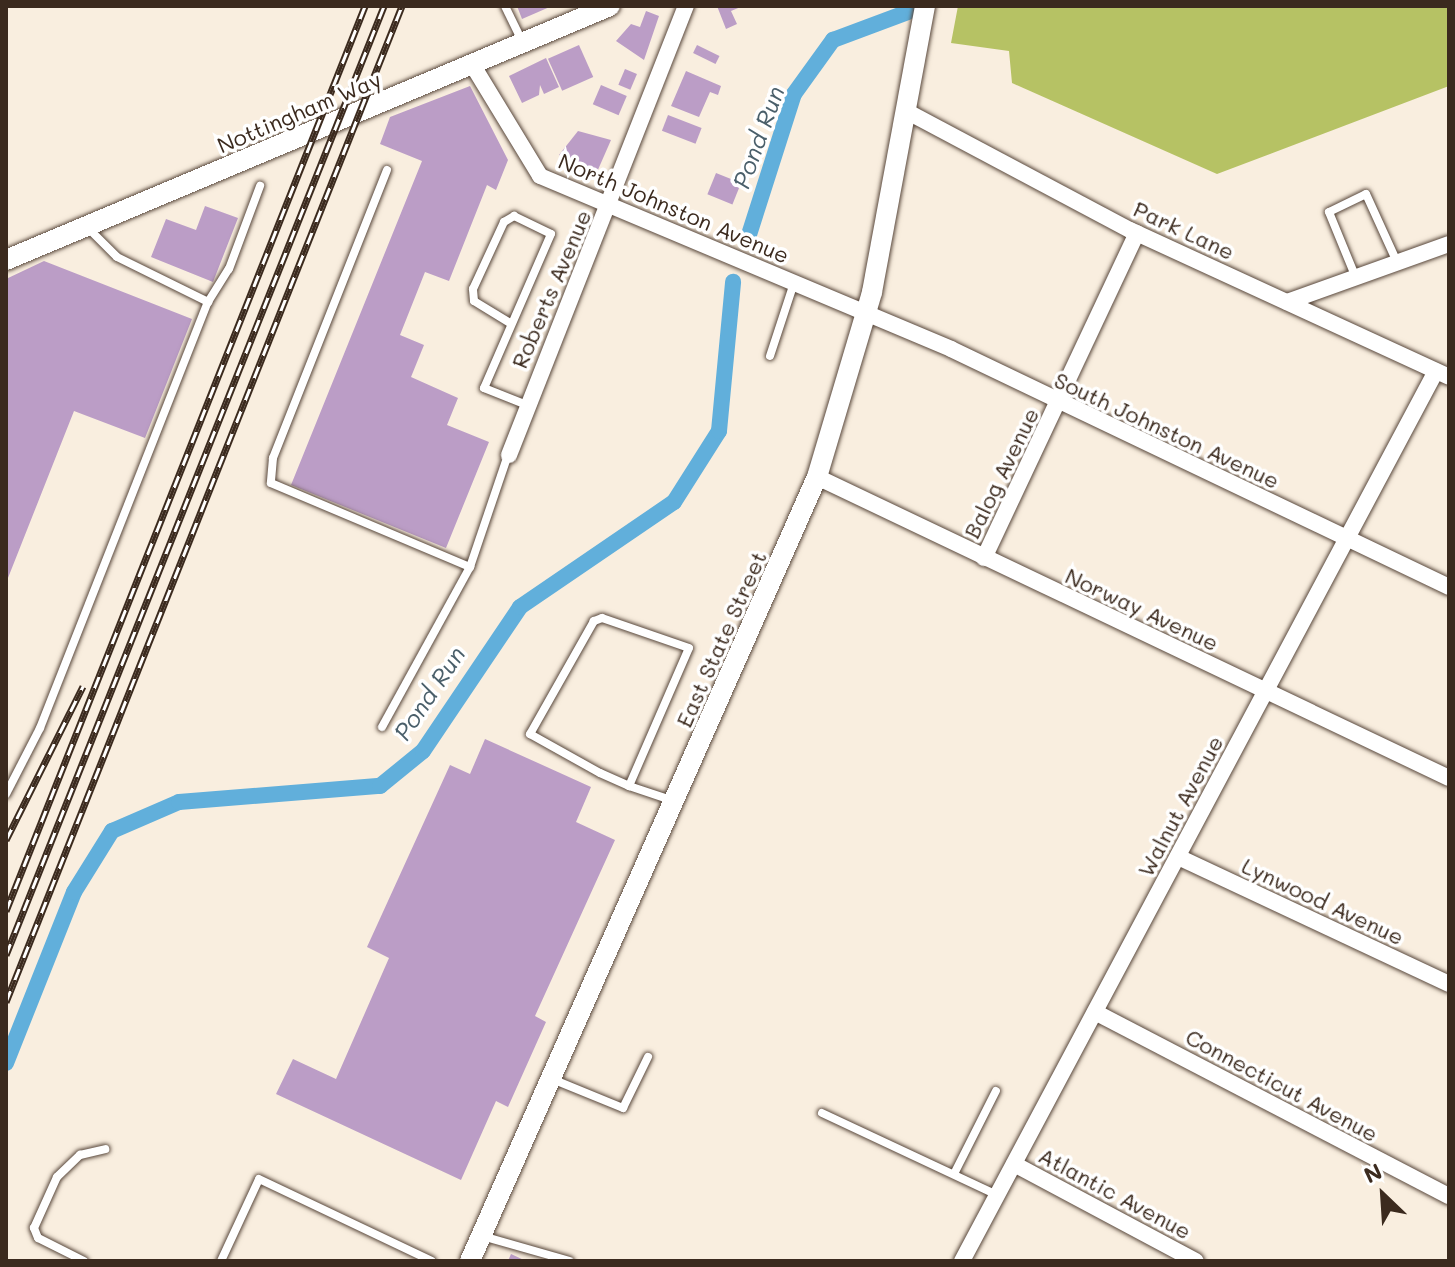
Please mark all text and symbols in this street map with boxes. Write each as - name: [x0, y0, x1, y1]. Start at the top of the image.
- street label: Nottingham Way: [213, 66, 385, 158]
- water label: Pond Run: [726, 82, 790, 192]
- street label: North Johnston Avenue: [555, 147, 793, 269]
- street label: Park Lane: [1129, 195, 1239, 265]
- street label: Roberts Avenue: [506, 206, 596, 372]
- street label: South Johnston Avenue: [1050, 366, 1284, 494]
- street label: Balog Avenue: [958, 403, 1044, 543]
- street label: East State Street: [670, 547, 772, 731]
- street label: Norway Avenue: [1061, 562, 1223, 656]
- water label: Pond Run: [387, 641, 471, 745]
- street label: Walnut Avenue: [1132, 731, 1228, 881]
- street label: Lynwood Avenue: [1238, 852, 1408, 950]
- street label: Connecticut Avenue: [1181, 1023, 1383, 1147]
- street label: Atlantic Avenue: [1034, 1142, 1196, 1244]
- north arrow: [1343, 1155, 1423, 1235]
- text: N: [1359, 1156, 1386, 1189]

